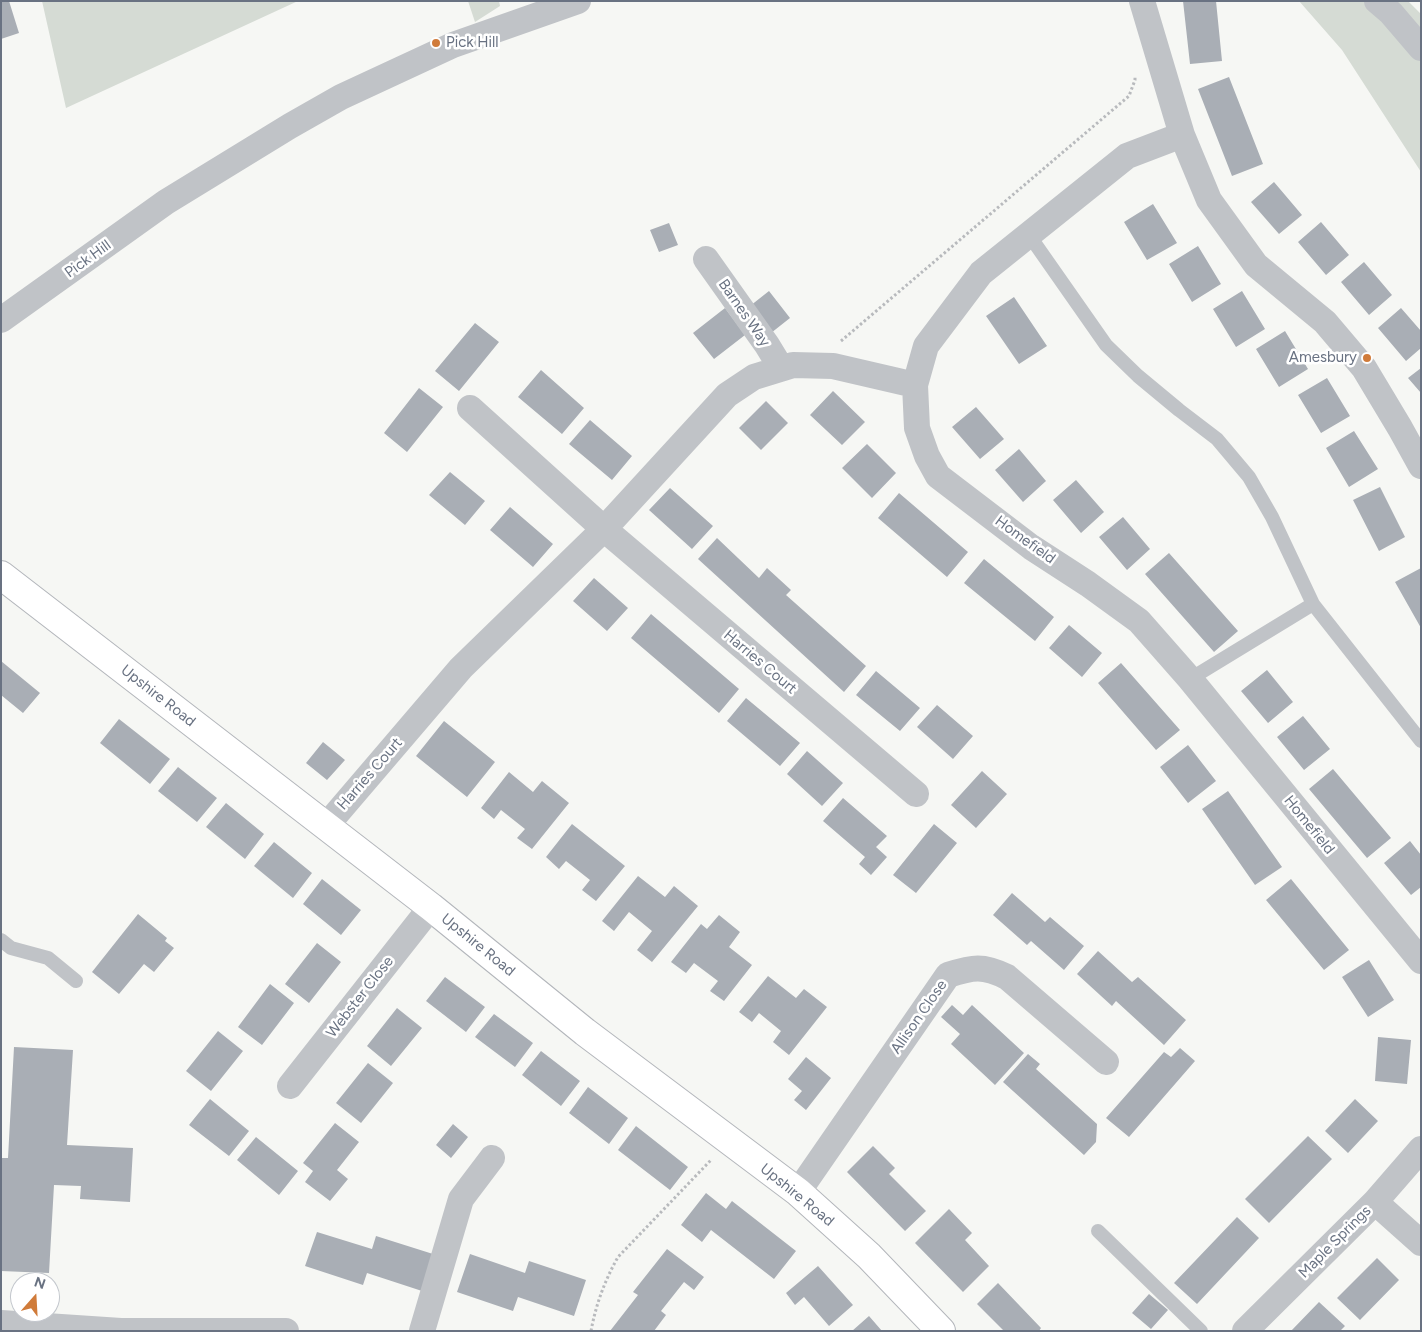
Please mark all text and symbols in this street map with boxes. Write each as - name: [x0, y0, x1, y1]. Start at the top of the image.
- place label: Pick Hill: [446, 34, 499, 52]
- marker: Pick Hill: [430, 37, 442, 49]
- street label: Pick Hill: [61, 236, 115, 282]
- street label: Barnes Way: [714, 276, 774, 350]
- place label: Amesbury: [1289, 349, 1357, 367]
- marker: Amesbury: [1361, 352, 1373, 364]
- street label: Homefield: [991, 512, 1059, 568]
- street label: Harries Court: [720, 626, 800, 698]
- street label: Upshire Road: [117, 661, 199, 731]
- street label: Harries Court: [334, 734, 406, 814]
- street label: Homefield: [1280, 792, 1338, 858]
- street label: Upshire Road: [437, 910, 519, 980]
- street label: Webster Close: [323, 953, 397, 1041]
- street label: Allison Close: [887, 977, 951, 1057]
- street label: Upshire Road: [756, 1160, 838, 1230]
- street label: Maple Springs: [1295, 1202, 1375, 1282]
- north arrow: [10, 1272, 60, 1322]
- text: N: [32, 1273, 48, 1293]

